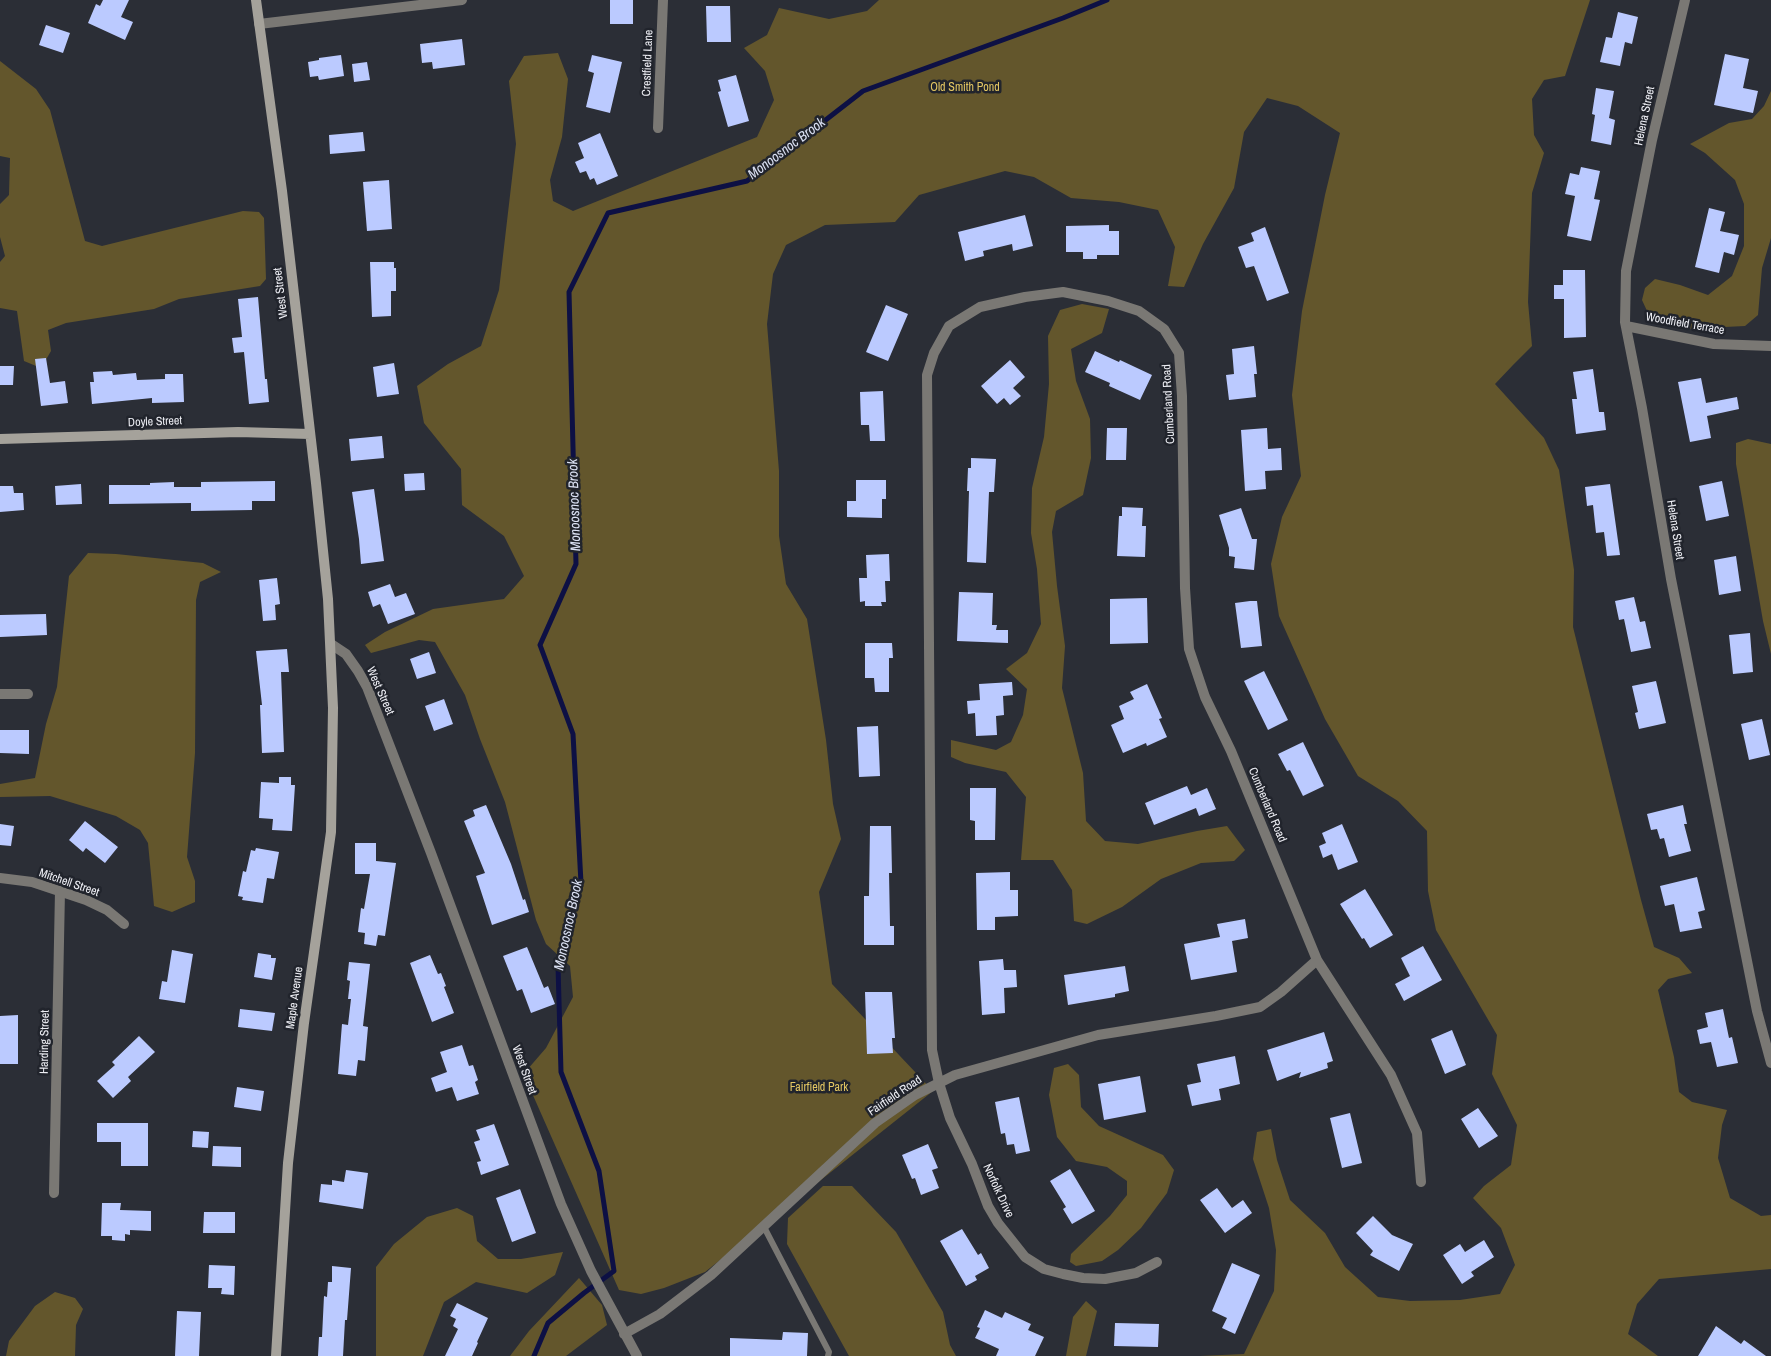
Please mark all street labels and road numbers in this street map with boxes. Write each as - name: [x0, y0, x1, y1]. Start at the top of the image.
- street label: Crestfield Lane: [640, 29, 656, 97]
- street label: Helena Street: [1632, 85, 1658, 147]
- street label: West Street: [271, 267, 291, 319]
- street label: Woodfield Terrace: [1645, 310, 1725, 338]
- street label: Cumberland Road: [1160, 364, 1178, 444]
- street label: Doyle Street: [128, 414, 182, 430]
- street label: Helena Street: [1663, 499, 1687, 561]
- street label: West Street: [363, 665, 397, 717]
- street label: Cumberland Road: [1245, 765, 1289, 845]
- street label: Mitchell Street: [37, 866, 101, 900]
- street label: Maple Avenue: [284, 966, 306, 1030]
- street label: Harding Street: [37, 1010, 53, 1074]
- street label: West Street: [508, 1043, 540, 1097]
- street label: Fairfield Road: [865, 1073, 925, 1119]
- street label: Norfolk Drive: [979, 1162, 1017, 1220]

